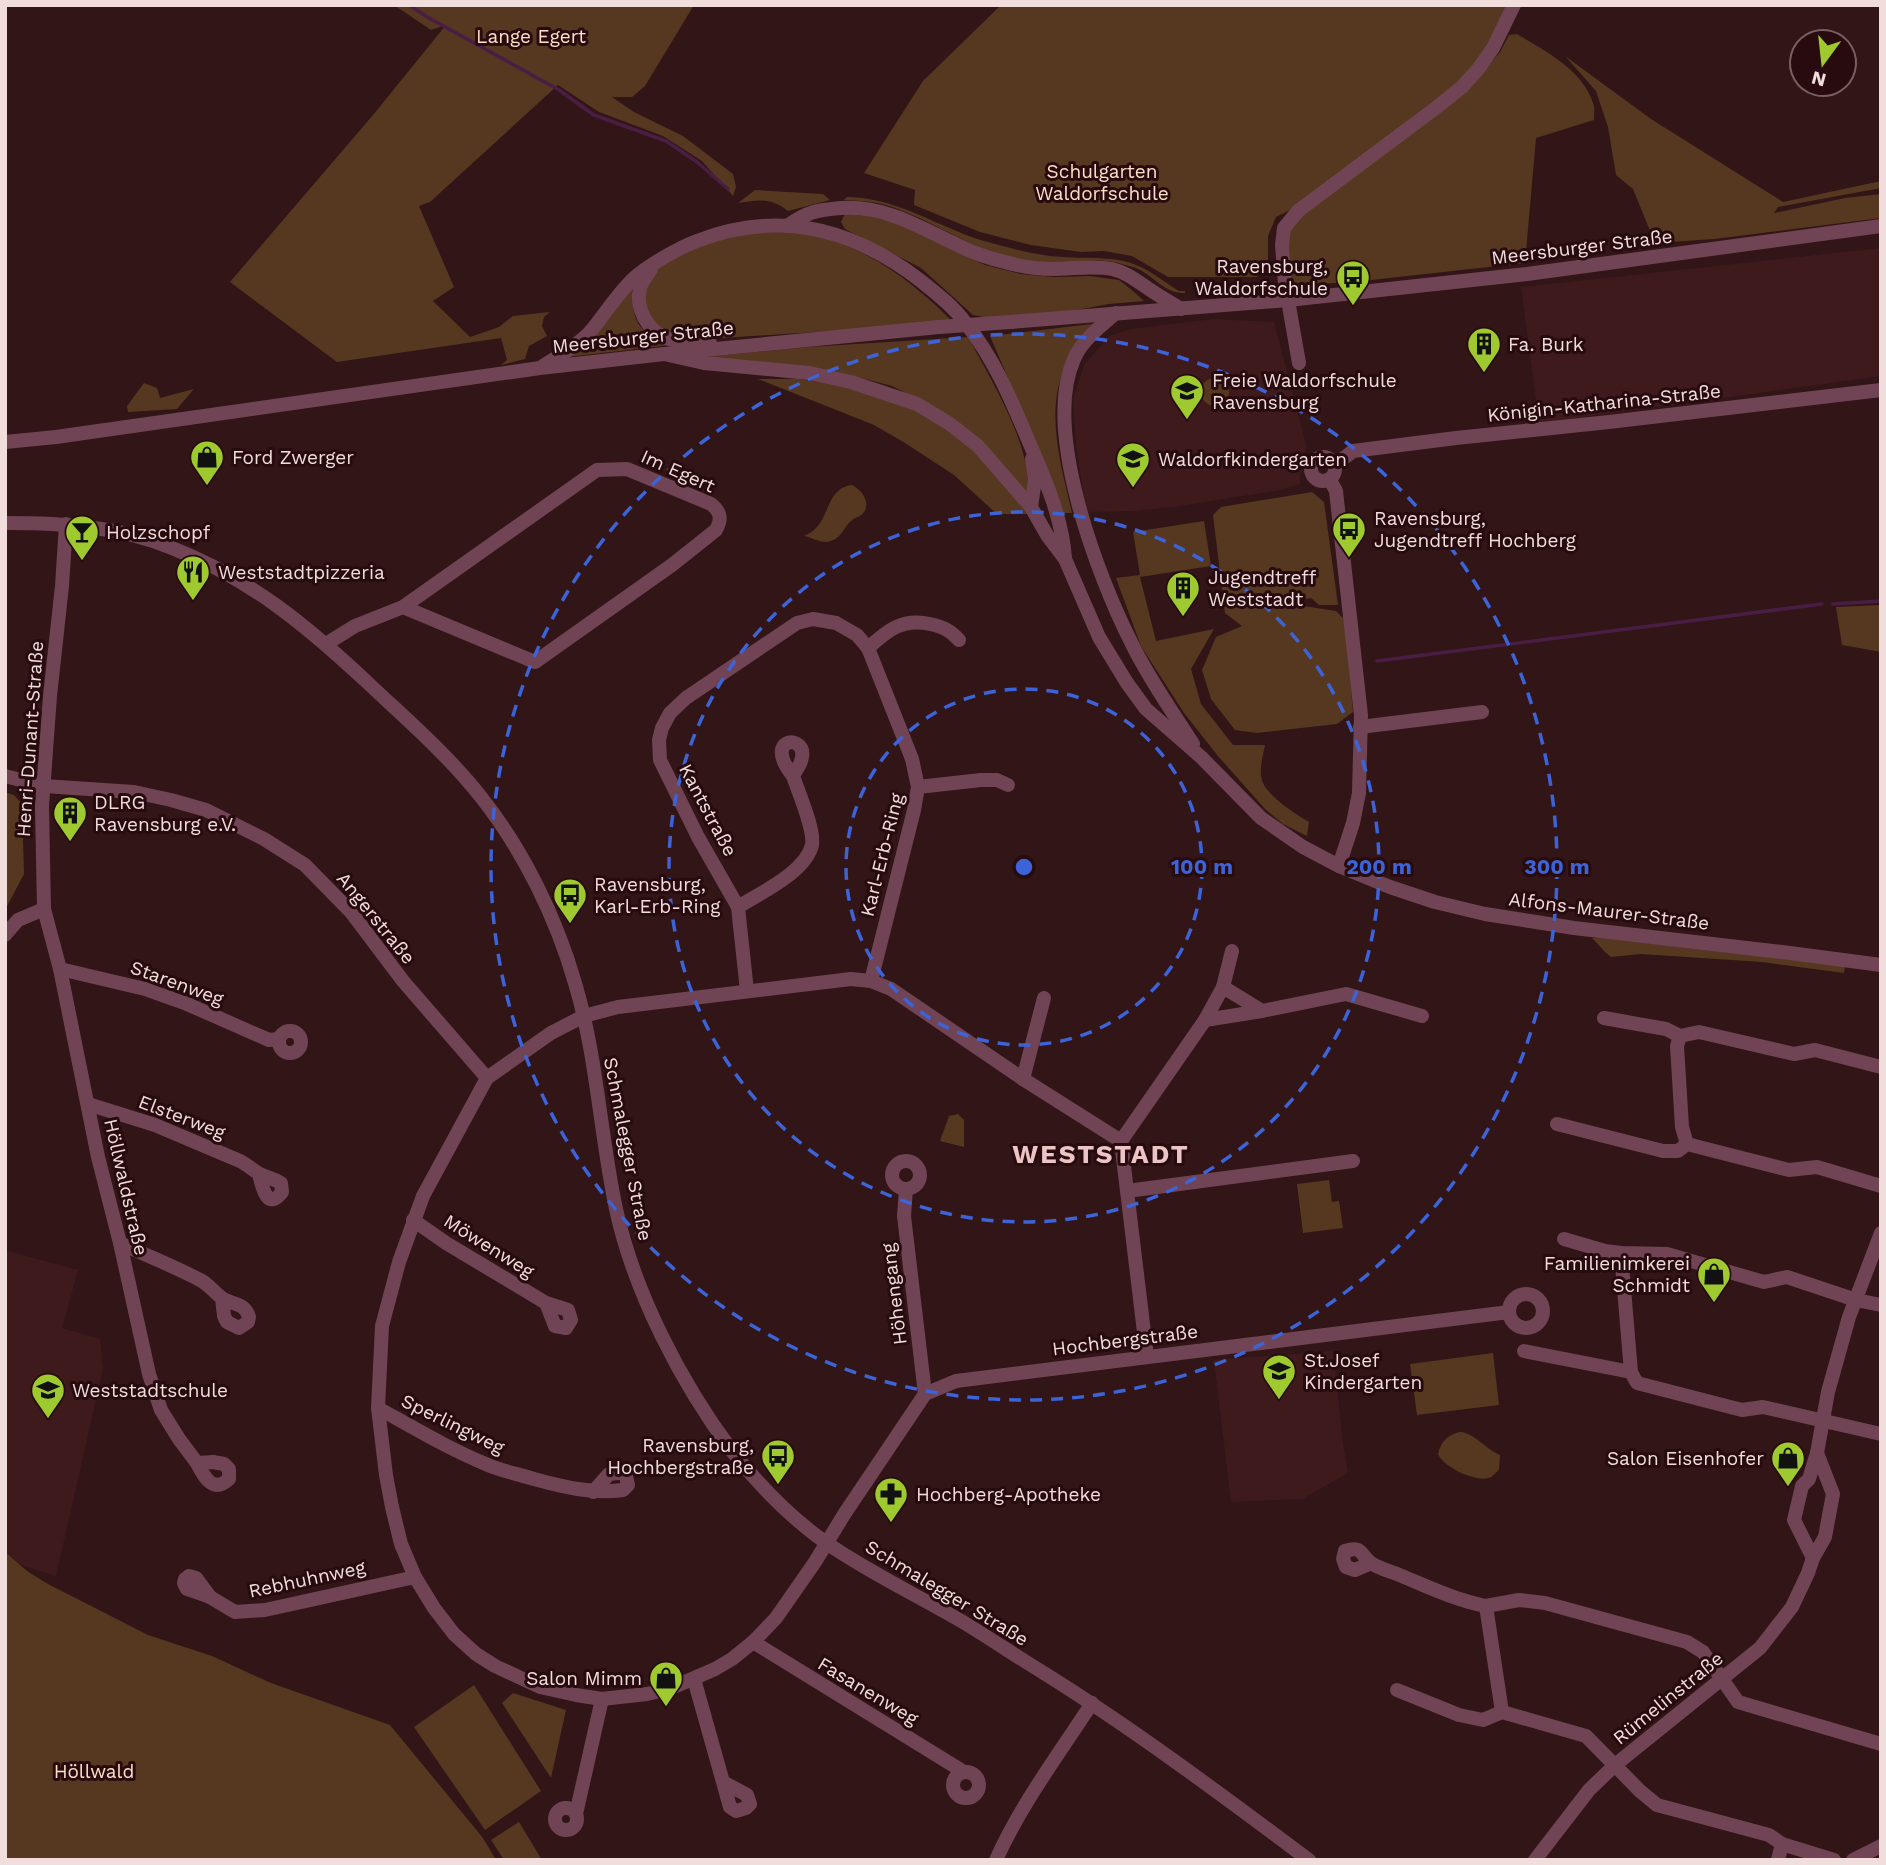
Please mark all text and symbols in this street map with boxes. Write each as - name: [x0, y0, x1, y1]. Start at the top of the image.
- park label: Lange Egert: [476, 25, 586, 48]
- north arrow: [1788, 28, 1858, 98]
- text: N: [1809, 66, 1829, 92]
- park label: Schulgarten Waldorfschule: [1035, 160, 1169, 205]
- street label: Meersburger Straße: [1490, 224, 1674, 270]
- place label: Ravensburg, Waldorfschule: [1194, 255, 1328, 300]
- bus stop icon: Ravensburg, Waldorfschule: [1334, 258, 1372, 307]
- street label: Meersburger Straße: [551, 316, 735, 358]
- building icon: Fa. Burk: [1465, 325, 1503, 374]
- place label: Fa. Burk: [1508, 333, 1584, 356]
- place label: Freie Waldorfschule Ravensburg: [1212, 369, 1397, 414]
- school or university icon: Freie Waldorfschule Ravensburg: [1168, 372, 1206, 421]
- street label: Königin-Katharina-Straße: [1486, 379, 1722, 427]
- shop icon: Ford Zwerger: [188, 438, 226, 487]
- school or university icon: Waldorfkindergarten: [1114, 440, 1152, 489]
- street label: Im Egert: [637, 445, 719, 497]
- place label: Ford Zwerger: [232, 446, 354, 469]
- place label: Waldorfkindergarten: [1158, 448, 1347, 471]
- place label: Ravensburg, Jugendtreff Hochberg: [1374, 507, 1577, 552]
- bus stop icon: Ravensburg, Jugendtreff Hochberg: [1330, 510, 1368, 559]
- bar icon: Holzschopf: [63, 513, 101, 562]
- place label: Holzschopf: [106, 521, 211, 544]
- restaurant icon: Weststadtpizzeria: [174, 553, 212, 602]
- place label: Weststadtpizzeria: [218, 561, 385, 584]
- place label: Jugendtreff Weststadt: [1208, 566, 1316, 611]
- building icon: Jugendtreff Weststadt: [1164, 569, 1202, 618]
- street label: Henri-Dunant-Straße: [12, 640, 48, 838]
- street label: Kantstraße: [674, 760, 742, 860]
- street label: Karl-Erb-Ring: [856, 790, 909, 919]
- place label: DLRG Ravensburg e.V.: [94, 791, 236, 836]
- building icon: DLRG Ravensburg e.V.: [51, 794, 89, 843]
- text: 100 m: [1171, 854, 1233, 879]
- text: 200 m: [1346, 854, 1412, 879]
- text: 300 m: [1524, 854, 1590, 879]
- centre of rings: [1012, 855, 1036, 879]
- street label: Angerstraße: [332, 867, 420, 969]
- place label: Ravensburg, Karl-Erb-Ring: [594, 873, 721, 918]
- bus stop icon: Ravensburg, Karl-Erb-Ring: [551, 876, 589, 925]
- street label: Alfons-Maurer-Straße: [1507, 887, 1711, 935]
- street label: Starenweg: [127, 956, 228, 1011]
- street label: Schmalegger Straße: [599, 1055, 657, 1243]
- street label: Elsterweg: [135, 1090, 230, 1144]
- street label: Höllwaldstraße: [99, 1116, 153, 1258]
- district label: WESTSTADT: [1012, 1139, 1190, 1169]
- street label: Möwenweg: [440, 1209, 539, 1283]
- street label: Höhengang: [876, 1241, 912, 1346]
- place label: Familienimkerei Schmidt: [1544, 1252, 1690, 1297]
- shop icon: Familienimkerei Schmidt: [1695, 1255, 1733, 1304]
- street label: Hochbergstraße: [1051, 1320, 1199, 1360]
- place label: St.Josef Kindergarten: [1304, 1349, 1422, 1394]
- school or university icon: St.Josef Kindergarten: [1260, 1352, 1298, 1401]
- school or university icon: Weststadtschule: [29, 1371, 67, 1420]
- place label: Weststadtschule: [72, 1379, 228, 1402]
- street label: Sperlingweg: [398, 1389, 509, 1459]
- place label: Ravensburg, Hochbergstraße: [607, 1434, 754, 1479]
- bus stop icon: Ravensburg, Hochbergstraße: [759, 1437, 797, 1486]
- shop icon: Salon Eisenhofer: [1769, 1439, 1807, 1488]
- place label: Salon Eisenhofer: [1607, 1447, 1764, 1470]
- pharmacy icon: Hochberg-Apotheke: [872, 1475, 910, 1524]
- place label: Hochberg-Apotheke: [916, 1483, 1101, 1506]
- street label: Schmalegger Straße: [861, 1535, 1033, 1651]
- street label: Rebhuhnweg: [247, 1555, 368, 1603]
- street label: Rümelinstraße: [1608, 1647, 1728, 1749]
- street label: Fasanenweg: [814, 1652, 923, 1730]
- shop icon: Salon Mimm: [647, 1659, 685, 1708]
- place label: Salon Mimm: [526, 1667, 642, 1690]
- park label: Höllwald: [54, 1760, 134, 1783]

